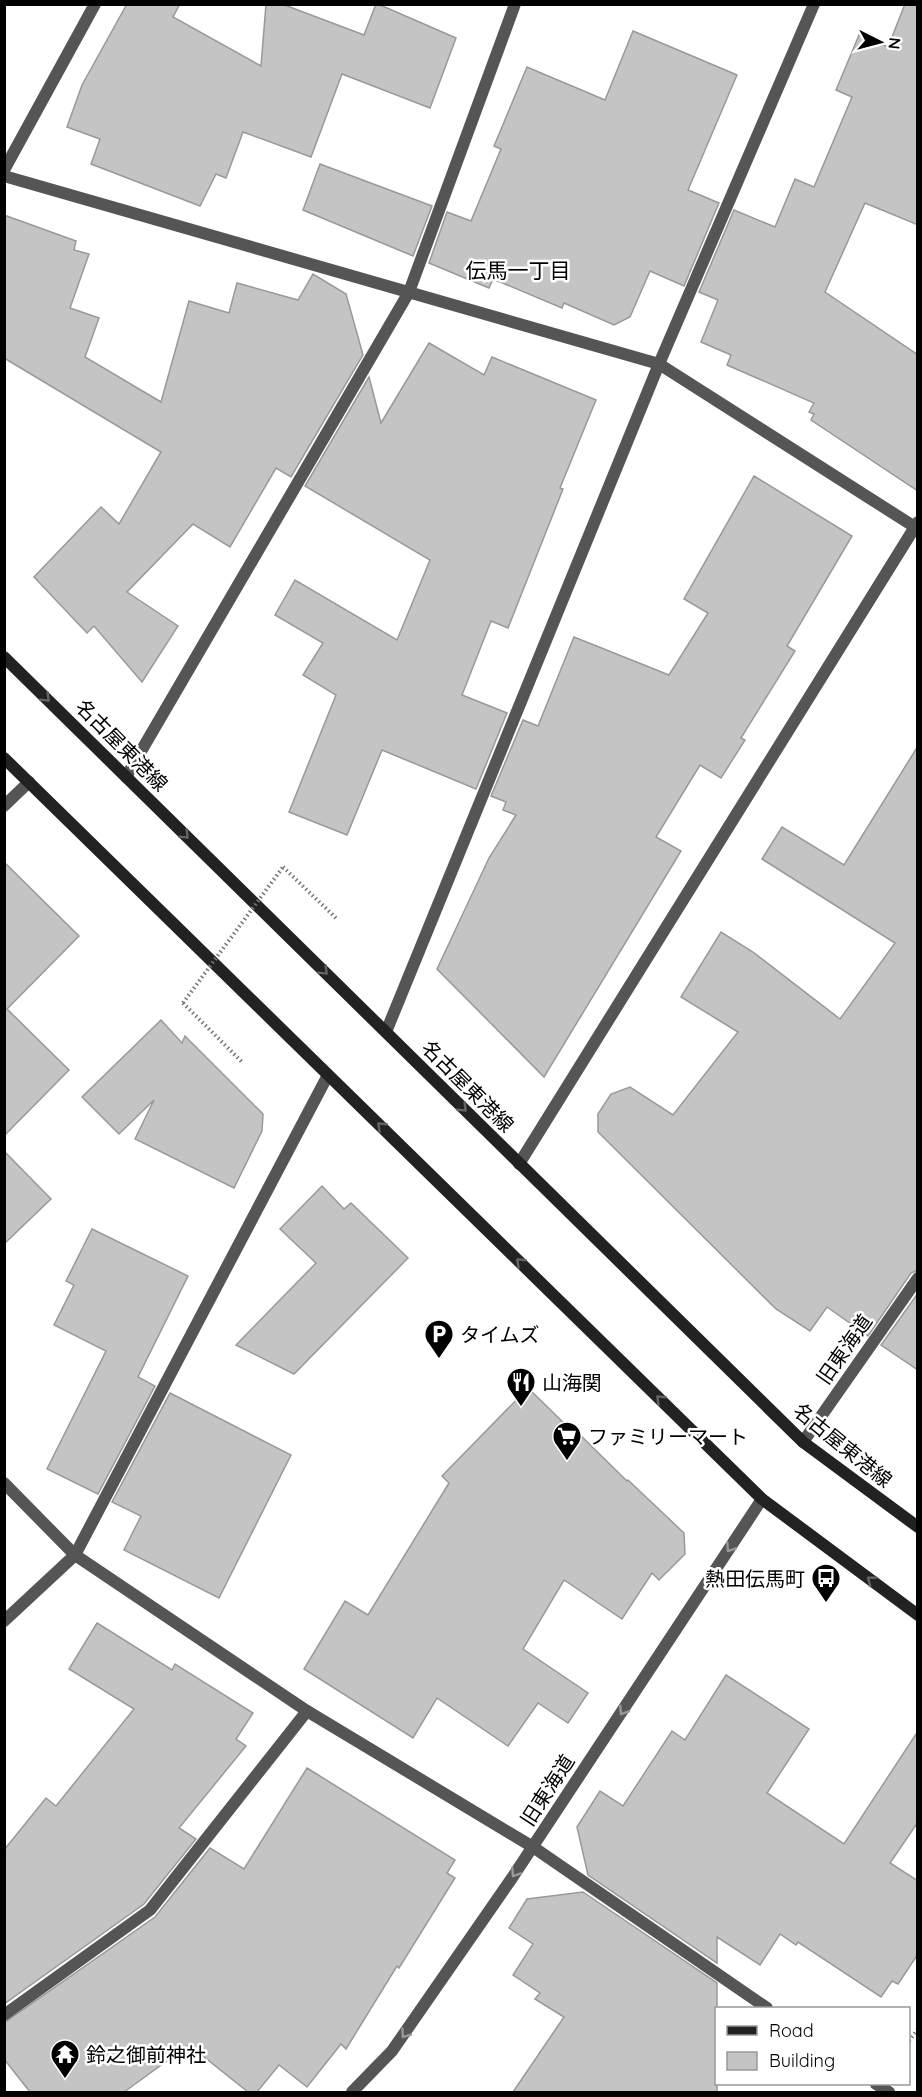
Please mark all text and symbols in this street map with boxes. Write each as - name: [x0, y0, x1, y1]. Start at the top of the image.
- north arrow: [850, 12, 910, 72]
- text: N: [884, 37, 905, 50]
- district label: 伝馬一丁目: [466, 257, 571, 283]
- one-way arrow: [39, 690, 50, 701]
- street label: 名古屋東港線: [71, 694, 173, 796]
- one-way arrow: [178, 827, 189, 838]
- one-way arrow: [317, 964, 328, 975]
- street label: 名古屋東港線: [417, 1035, 519, 1137]
- one-way arrow: [456, 1102, 467, 1112]
- one-way arrow: [377, 1122, 387, 1133]
- one-way arrow: [517, 1259, 528, 1270]
- street label: 旧東海道: [811, 1309, 877, 1389]
- parking icon: タイムズ: [423, 1318, 455, 1360]
- place label: タイムズ: [460, 1322, 540, 1347]
- restaurant icon: 山海関: [505, 1366, 537, 1408]
- place label: 山海関: [542, 1370, 602, 1395]
- one-way arrow: [656, 1395, 667, 1406]
- street label: 名古屋東港線: [789, 1398, 897, 1492]
- supermarket icon: ファミリーマート: [551, 1420, 583, 1462]
- place label: ファミリーマート: [588, 1424, 748, 1449]
- one-way arrow: [726, 1541, 737, 1552]
- bus stop icon: 熱田伝馬町: [810, 1562, 842, 1604]
- place label: 熱田伝馬町: [705, 1566, 805, 1591]
- one-way arrow: [866, 1576, 877, 1587]
- one-way arrow: [619, 1704, 630, 1715]
- street label: 旧東海道: [515, 1750, 579, 1830]
- one-way arrow: [511, 1867, 522, 1878]
- legend: [715, 2007, 910, 2085]
- text: Road: [769, 2019, 814, 2042]
- one-way arrow: [401, 2027, 412, 2038]
- temple icon: 鈴之御前神社: [49, 2038, 81, 2080]
- place label: 鈴之御前神社: [86, 2042, 206, 2067]
- text: Building: [769, 2049, 835, 2072]

